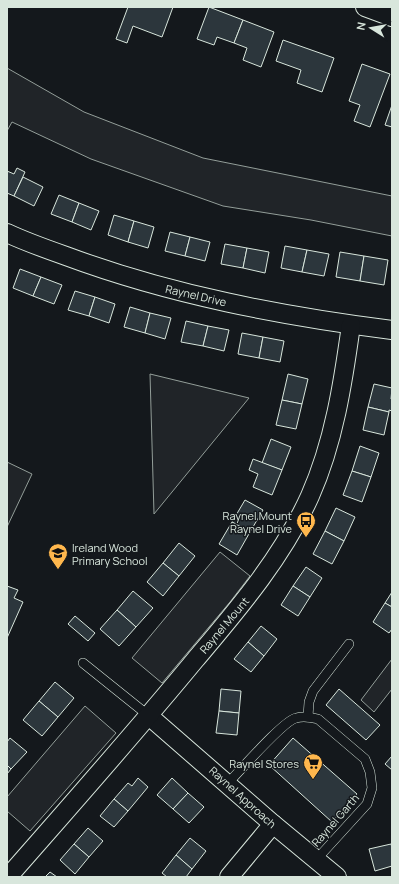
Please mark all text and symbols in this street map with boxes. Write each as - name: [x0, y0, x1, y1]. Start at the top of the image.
- north arrow: [351, 8, 391, 48]
- text: N: [353, 21, 369, 31]
- street label: Raynel Drive: [164, 281, 228, 309]
- place label: Raynel Mount Raynel Drive: [223, 508, 293, 536]
- bus stop icon: Raynel Mount Raynel Drive: [295, 510, 317, 538]
- place label: Ireland Wood Primary School: [72, 540, 148, 568]
- school or university icon: Ireland Wood Primary School: [47, 542, 69, 570]
- street label: Raynel Mount: [196, 594, 252, 656]
- supermarket icon: Raynel Stores: [302, 752, 324, 780]
- place label: Raynel Stores: [229, 756, 299, 771]
- street label: Raynel Approach: [206, 763, 280, 831]
- street label: Raynel Garth: [308, 791, 362, 849]

